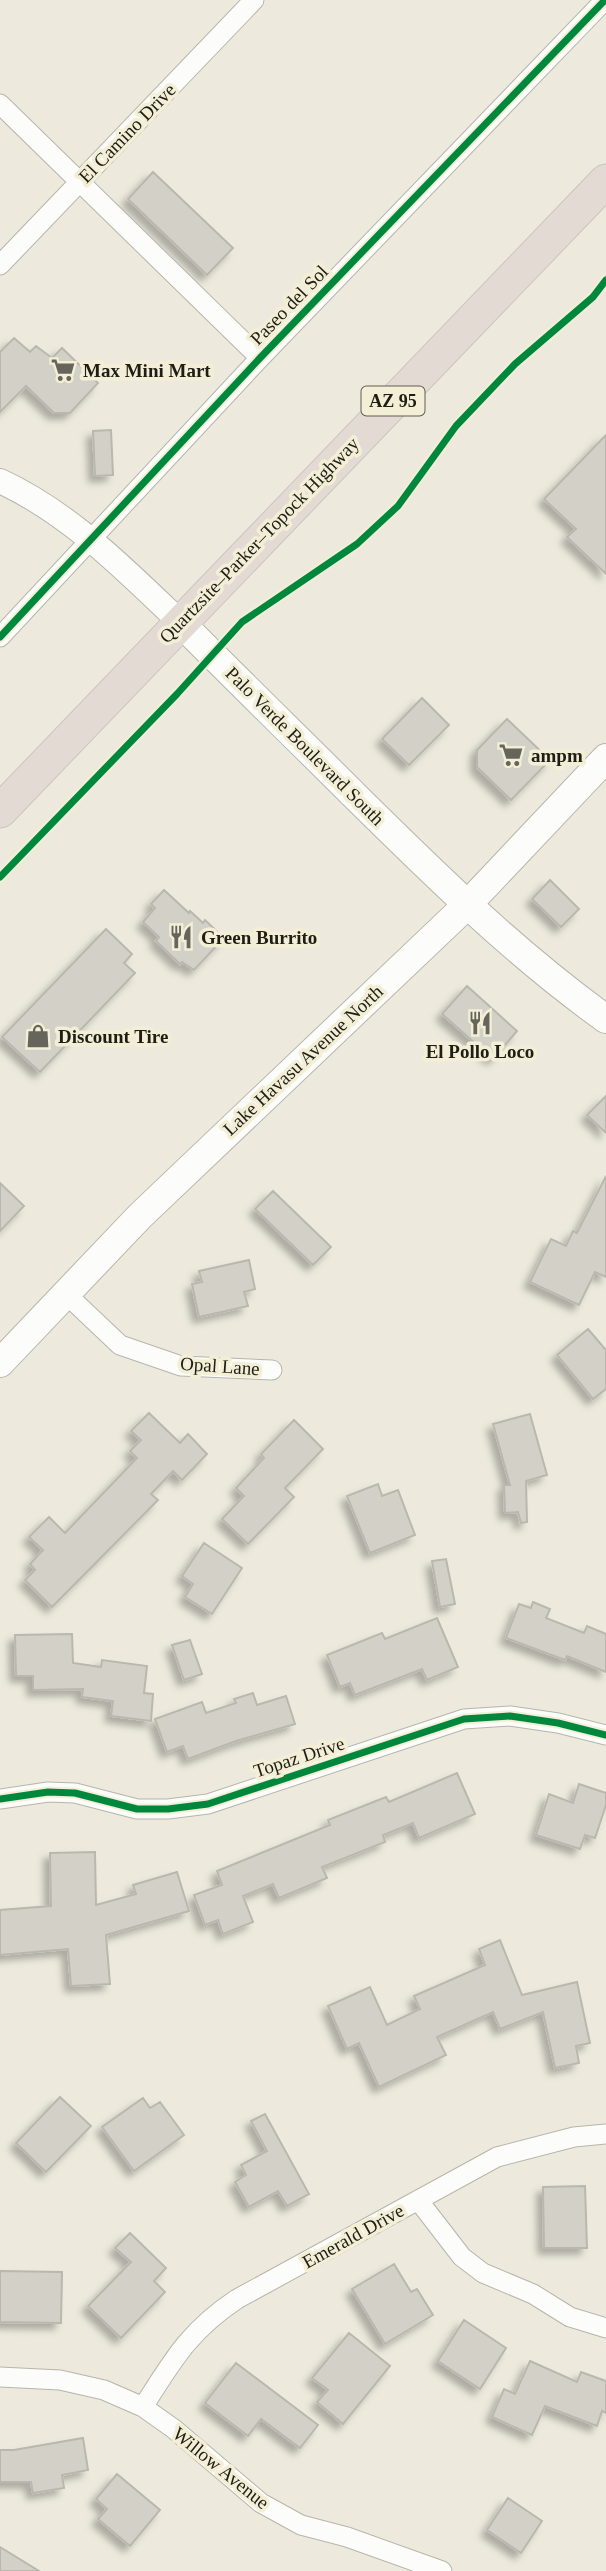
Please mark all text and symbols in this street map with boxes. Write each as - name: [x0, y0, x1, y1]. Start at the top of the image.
- street label: El Camino Drive: [74, 79, 180, 187]
- street label: Paseo del Sol: [246, 261, 332, 349]
- supermarket icon: Max Mini Mart: [49, 356, 77, 384]
- place label: Max Mini Mart: [83, 360, 211, 381]
- road number: AZ 95: [362, 386, 424, 416]
- street label: Quartzsite–Parker–Topock Highway: [155, 432, 363, 647]
- street label: Palo Verde Boulevard South: [221, 662, 389, 830]
- supermarket icon: ampm: [497, 741, 525, 769]
- place label: ampm: [531, 745, 583, 766]
- restaurant icon: Green Burrito: [167, 923, 195, 951]
- place label: Green Burrito: [201, 927, 317, 948]
- street label: Lake Havasu Avenue North: [219, 980, 387, 1139]
- restaurant icon: El Pollo Loco: [466, 1009, 494, 1037]
- shop icon: Discount Tire: [24, 1022, 52, 1050]
- place label: Discount Tire: [58, 1026, 168, 1047]
- place label: El Pollo Loco: [426, 1041, 534, 1062]
- street label: Opal Lane: [180, 1353, 260, 1379]
- street label: Topaz Drive: [251, 1732, 347, 1782]
- street label: Emerald Drive: [299, 2200, 407, 2272]
- street label: Willow Avenue: [169, 2423, 273, 2513]

